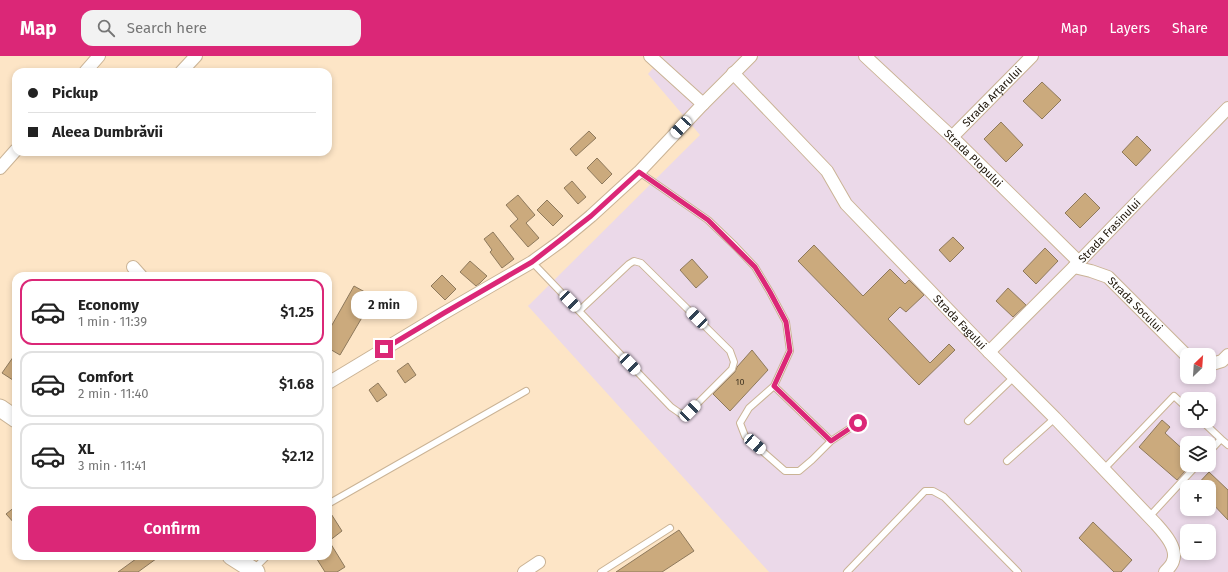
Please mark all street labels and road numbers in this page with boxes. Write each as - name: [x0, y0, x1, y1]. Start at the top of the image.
- street label: Strada Arțarului: [960, 64, 1025, 129]
- street label: Strada Plopului: [941, 127, 1005, 190]
- street label: Strada Frasinului: [1075, 196, 1143, 265]
- street label: Strada Socului: [1105, 274, 1165, 334]
- street label: Strada Fagului: [931, 292, 989, 352]

